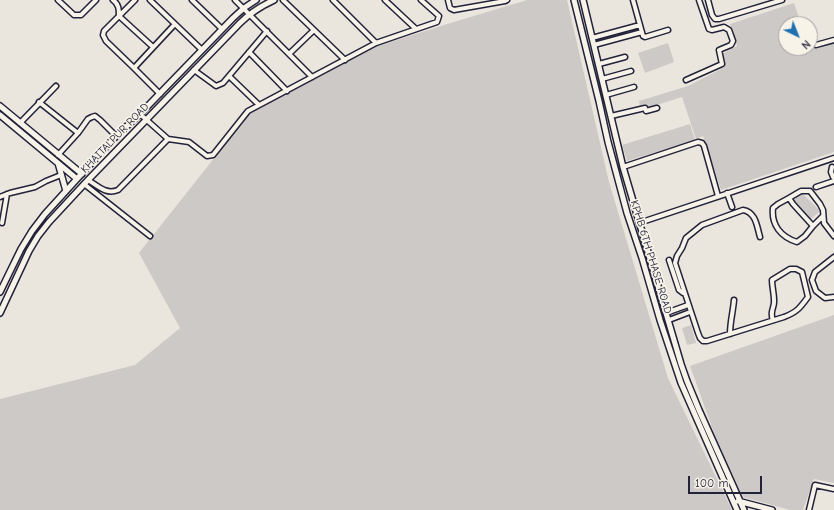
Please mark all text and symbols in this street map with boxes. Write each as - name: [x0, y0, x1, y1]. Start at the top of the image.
- north arrow: [778, 16, 818, 56]
- text: N: [799, 37, 813, 52]
- street label: KHAITALPUR ROAD: [78, 100, 152, 176]
- street label: KPHB 6TH PHASE ROAD: [627, 199, 675, 315]
- scale bar: [690, 468, 764, 494]
- text: 100 m: [695, 476, 728, 490]

